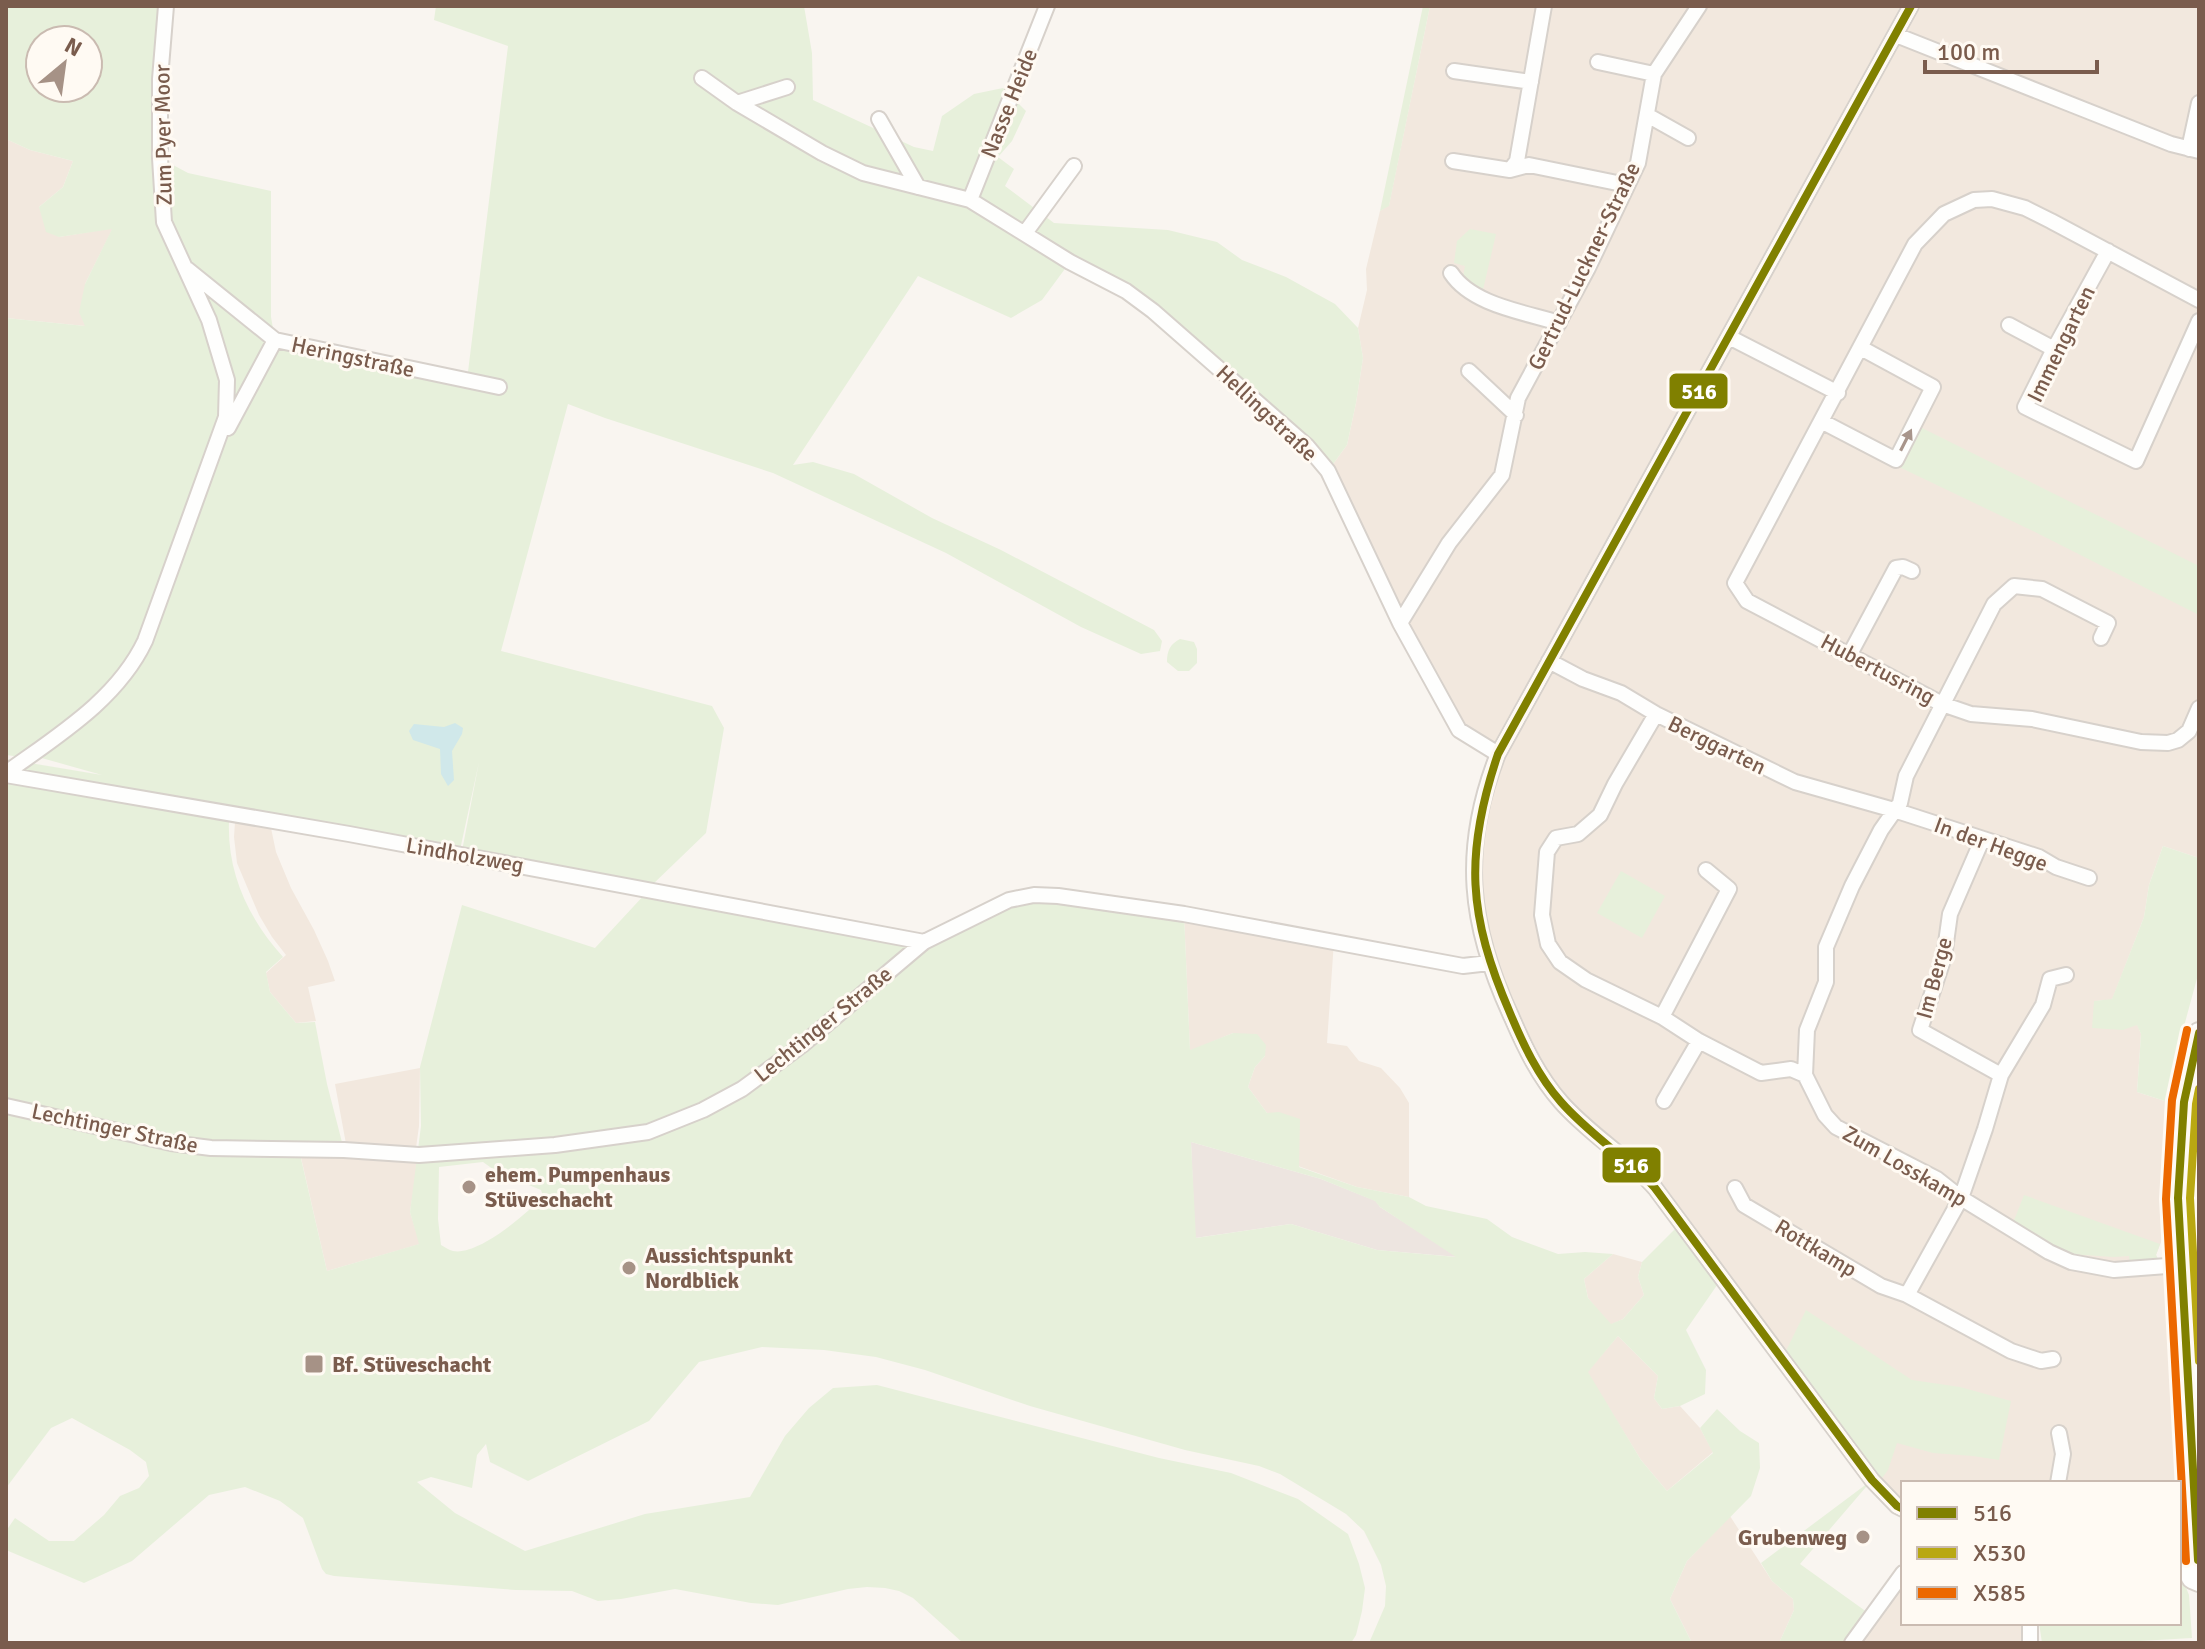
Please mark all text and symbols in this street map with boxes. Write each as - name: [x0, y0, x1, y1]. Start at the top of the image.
- north arrow: [24, 24, 104, 104]
- scale bar: [1925, 24, 2097, 74]
- text: N: [60, 31, 87, 62]
- text: 100 m: [1937, 37, 2000, 67]
- street label: Nasse Heide: [975, 44, 1043, 162]
- street label: Zum Pyer Moor: [148, 64, 178, 206]
- street label: Gertrud-Luckner-Straße: [1522, 158, 1646, 374]
- street label: Immengarten: [2021, 281, 2101, 407]
- street label: Heringstraße: [289, 331, 417, 383]
- street label: Hellingstraße: [1211, 359, 1323, 467]
- line badge: 516: [1668, 372, 1729, 410]
- text: 516: [1681, 378, 1717, 405]
- one-way arrow: [1899, 429, 1912, 452]
- street label: Hubertusring: [1816, 628, 1940, 710]
- street label: Berggarten: [1664, 710, 1770, 780]
- street label: In der Hegge: [1930, 811, 2052, 877]
- street label: Lindholzweg: [404, 831, 526, 879]
- street label: Im Berge: [1910, 934, 1958, 1022]
- street label: Lechtinger Straße: [749, 960, 897, 1088]
- street label: Lechtinger Straße: [29, 1097, 201, 1159]
- street label: Zum Losskamp: [1838, 1120, 1972, 1212]
- line badge: 516: [1601, 1146, 1662, 1184]
- text: 516: [1613, 1152, 1649, 1179]
- place label: ehem. Pumpenhaus Stüveschacht: [485, 1161, 670, 1213]
- marker: ehem. Pumpenhaus Stüveschacht: [460, 1178, 478, 1196]
- street label: Rottkamp: [1770, 1213, 1862, 1283]
- place label: Aussichtspunkt Nordblick: [645, 1242, 793, 1294]
- marker: Aussichtspunkt Nordblick: [620, 1259, 638, 1277]
- place label: Bf. Stüveschacht: [332, 1351, 491, 1378]
- marker: Bf. Stüveschacht: [303, 1353, 325, 1375]
- legend: [1901, 1481, 2181, 1625]
- text: 516: [1973, 1498, 2012, 1528]
- place label: Grubenweg: [1738, 1524, 1847, 1551]
- marker: Grubenweg: [1854, 1528, 1872, 1546]
- text: X530: [1973, 1538, 2026, 1568]
- text: X585: [1973, 1578, 2026, 1608]

